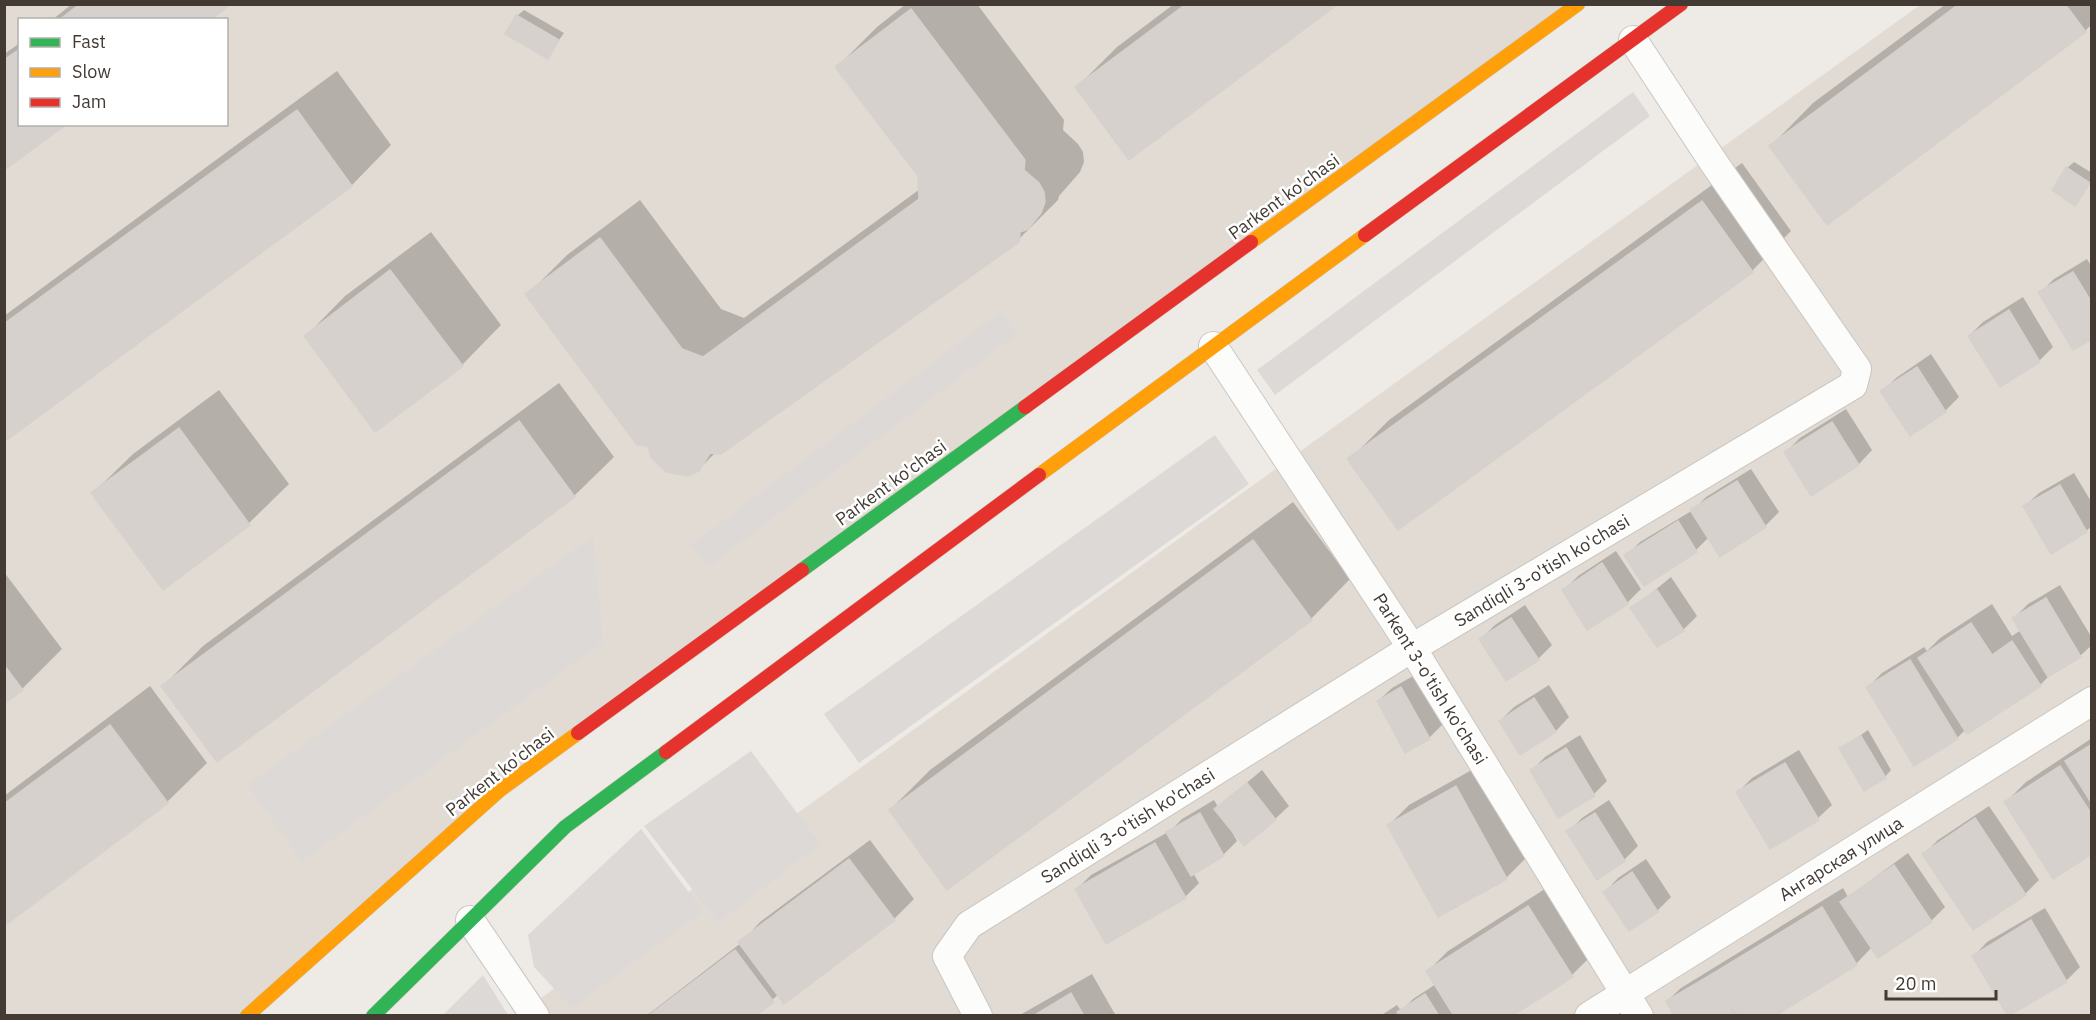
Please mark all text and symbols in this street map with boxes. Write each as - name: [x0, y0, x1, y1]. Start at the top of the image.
- legend: [18, 18, 228, 126]
- text: Fast: [72, 30, 106, 53]
- text: Slow: [72, 60, 111, 83]
- text: Jam: [72, 90, 107, 113]
- street label: Parkent ko'chasi: [1224, 149, 1344, 245]
- street label: Parkent ko'chasi: [831, 435, 951, 531]
- street label: Sandiqli 3-o'tish ko'chasi: [1450, 509, 1634, 632]
- street label: Parkent 3-o'tish ko'chasi: [1368, 589, 1493, 769]
- street label: Parkent ko'chasi: [441, 722, 559, 821]
- street label: Sandiqli 3-o'tish ko'chasi: [1037, 763, 1219, 888]
- street label: Ангарская улица: [1774, 811, 1907, 906]
- scale bar: [1886, 963, 1996, 1001]
- text: 20 m: [1895, 972, 1937, 995]

